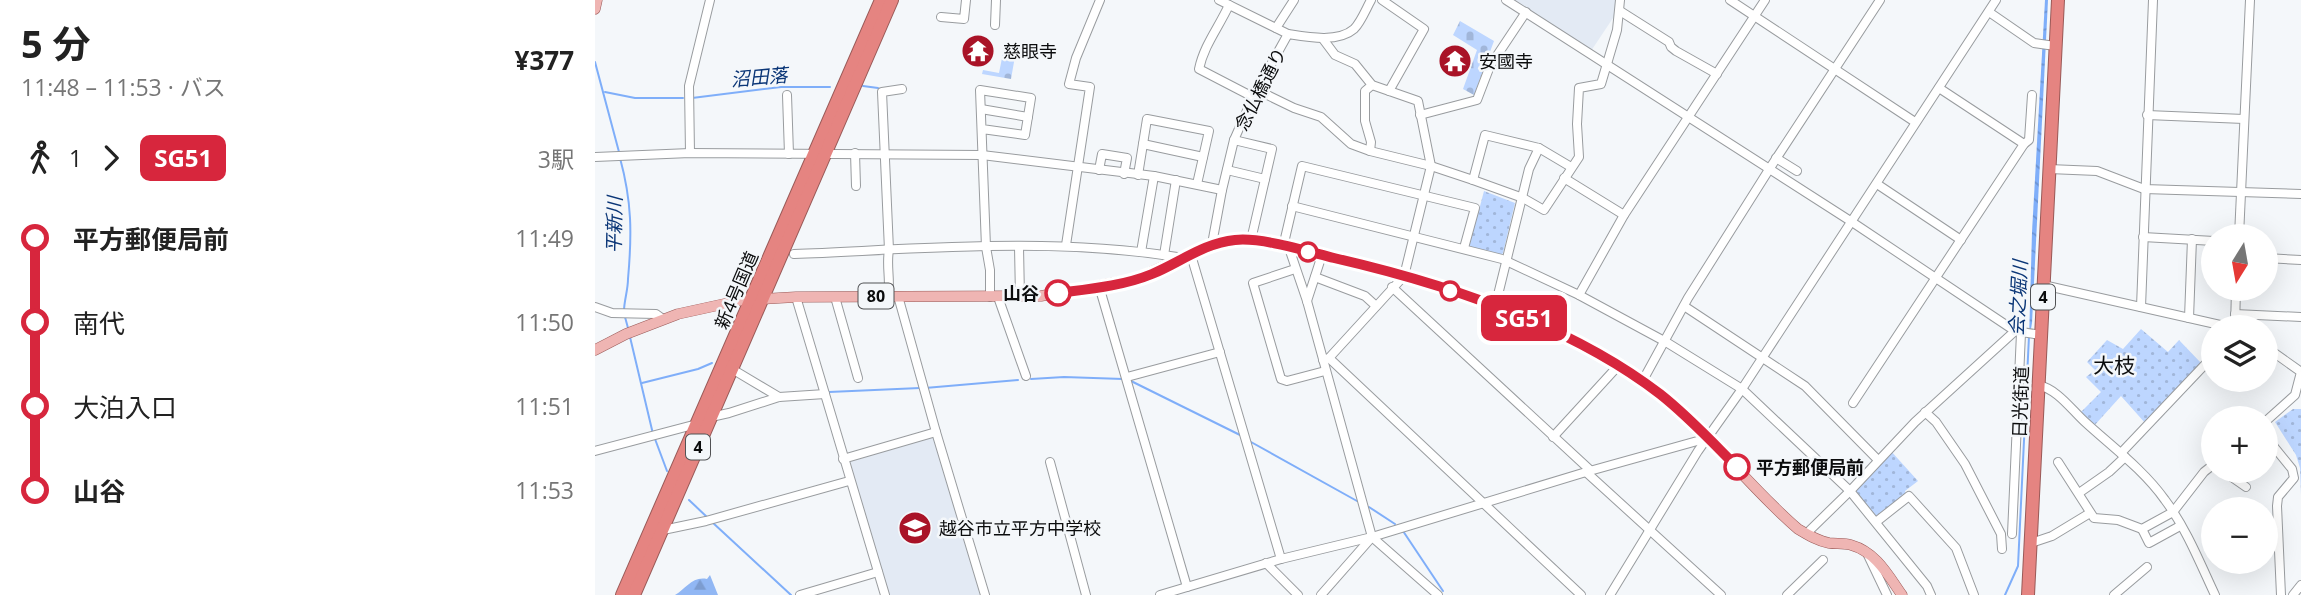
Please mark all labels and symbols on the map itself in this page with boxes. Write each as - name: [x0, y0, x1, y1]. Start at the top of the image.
- temple icon: 慈眼寺: [959, 32, 997, 70]
- place label: 慈眼寺: [1003, 39, 1057, 63]
- temple icon: 安國寺: [1436, 42, 1474, 80]
- street label: 念仏橋通り: [1229, 43, 1291, 135]
- place label: 安國寺: [1479, 49, 1533, 73]
- water label: 沼田落: [729, 61, 792, 92]
- water label: 平新川: [601, 194, 628, 254]
- north arrow: [2201, 224, 2279, 301]
- unlabelled marker: [1298, 242, 1318, 262]
- street label: 新4号国道: [709, 247, 763, 333]
- water label: 会之堀川: [2003, 257, 2033, 337]
- marker: 山谷: [1045, 280, 1071, 306]
- place label: 山谷: [1003, 281, 1039, 305]
- unlabelled marker: [1440, 281, 1460, 301]
- road number: 80: [859, 284, 893, 308]
- road number: 4: [2031, 284, 2055, 310]
- line badge: SG51: [1475, 295, 1573, 341]
- district label: 大枝: [2093, 351, 2135, 379]
- street label: 日光街道: [2007, 366, 2033, 438]
- road number: 4: [686, 434, 710, 460]
- marker: 平方郵便局前: [1724, 454, 1750, 480]
- place label: 平方郵便局前: [1756, 455, 1864, 479]
- school or university icon: 越谷市立平方中学校: [896, 509, 934, 547]
- place label: 越谷市立平方中学校: [939, 516, 1101, 540]

